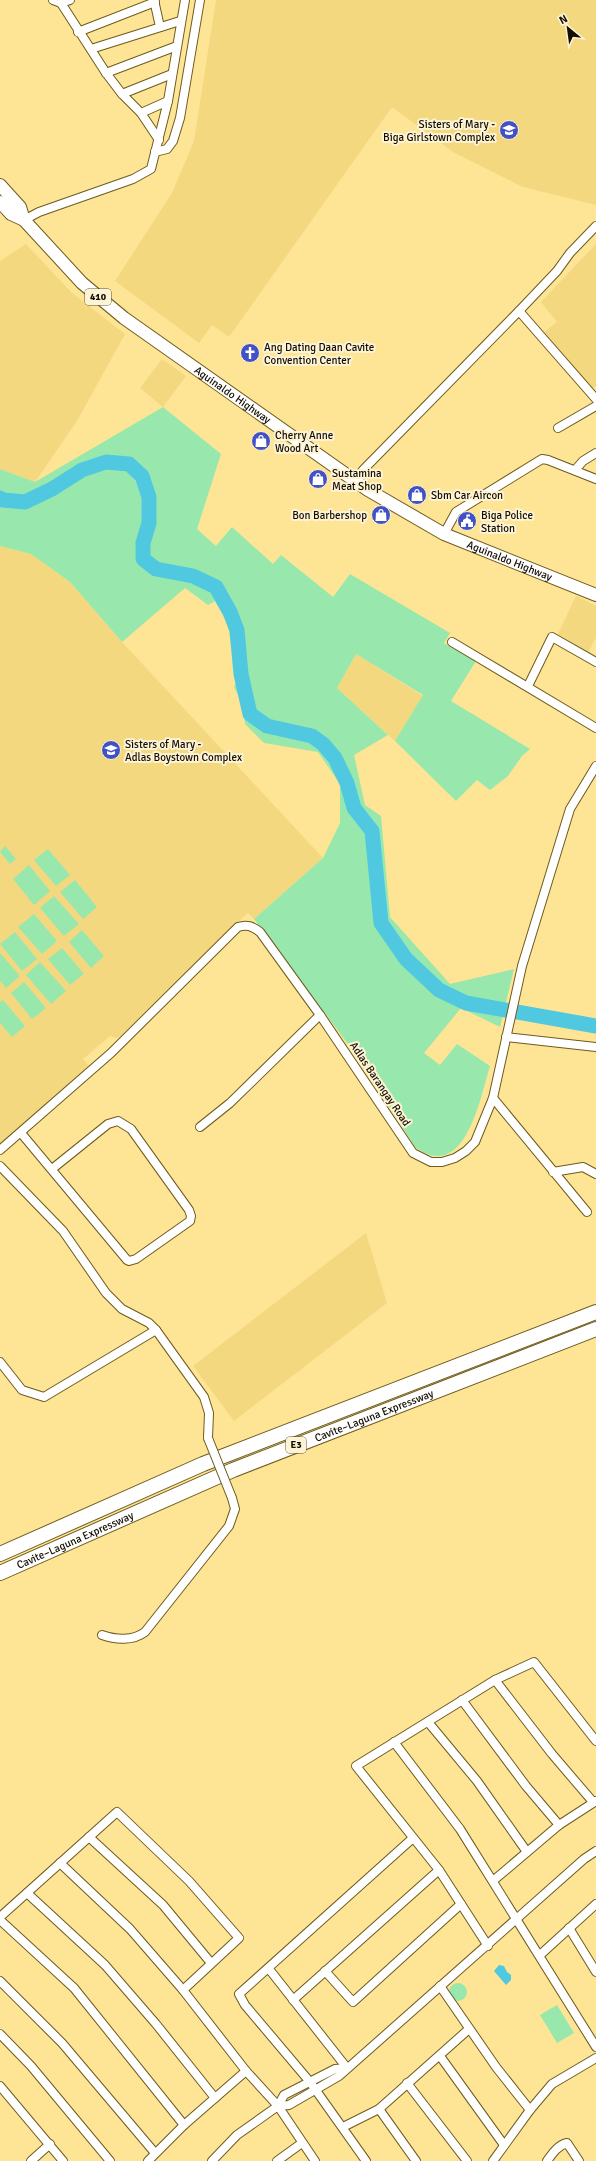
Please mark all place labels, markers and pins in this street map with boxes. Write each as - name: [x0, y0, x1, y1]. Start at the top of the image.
- place label: Sisters of Mary - Biga Girlstown Complex: [383, 118, 495, 144]
- school or university icon: Sisters of Mary - Biga Girlstown Complex: [498, 119, 520, 141]
- place label: Ang Dating Daan Cavite Convention Center: [264, 341, 374, 367]
- church icon: Ang Dating Daan Cavite Convention Center: [239, 342, 261, 364]
- place label: Cherry Anne Wood Art: [275, 429, 333, 455]
- shop icon: Cherry Anne Wood Art: [250, 430, 272, 452]
- place label: Sustamina Meat Shop: [332, 467, 382, 493]
- shop icon: Sustamina Meat Shop: [307, 468, 329, 490]
- shop icon: Sbm Car Aircon: [406, 484, 428, 506]
- place label: Sbm Car Aircon: [431, 489, 503, 502]
- shop icon: Bon Barbershop: [370, 504, 392, 526]
- place label: Bon Barbershop: [292, 509, 367, 522]
- place label: Biga Police Station: [481, 509, 533, 535]
- public building icon: Biga Police Station: [456, 510, 478, 532]
- place label: Sisters of Mary - Adlas Boystown Complex: [125, 738, 242, 764]
- school or university icon: Sisters of Mary - Adlas Boystown Complex: [100, 739, 122, 761]

